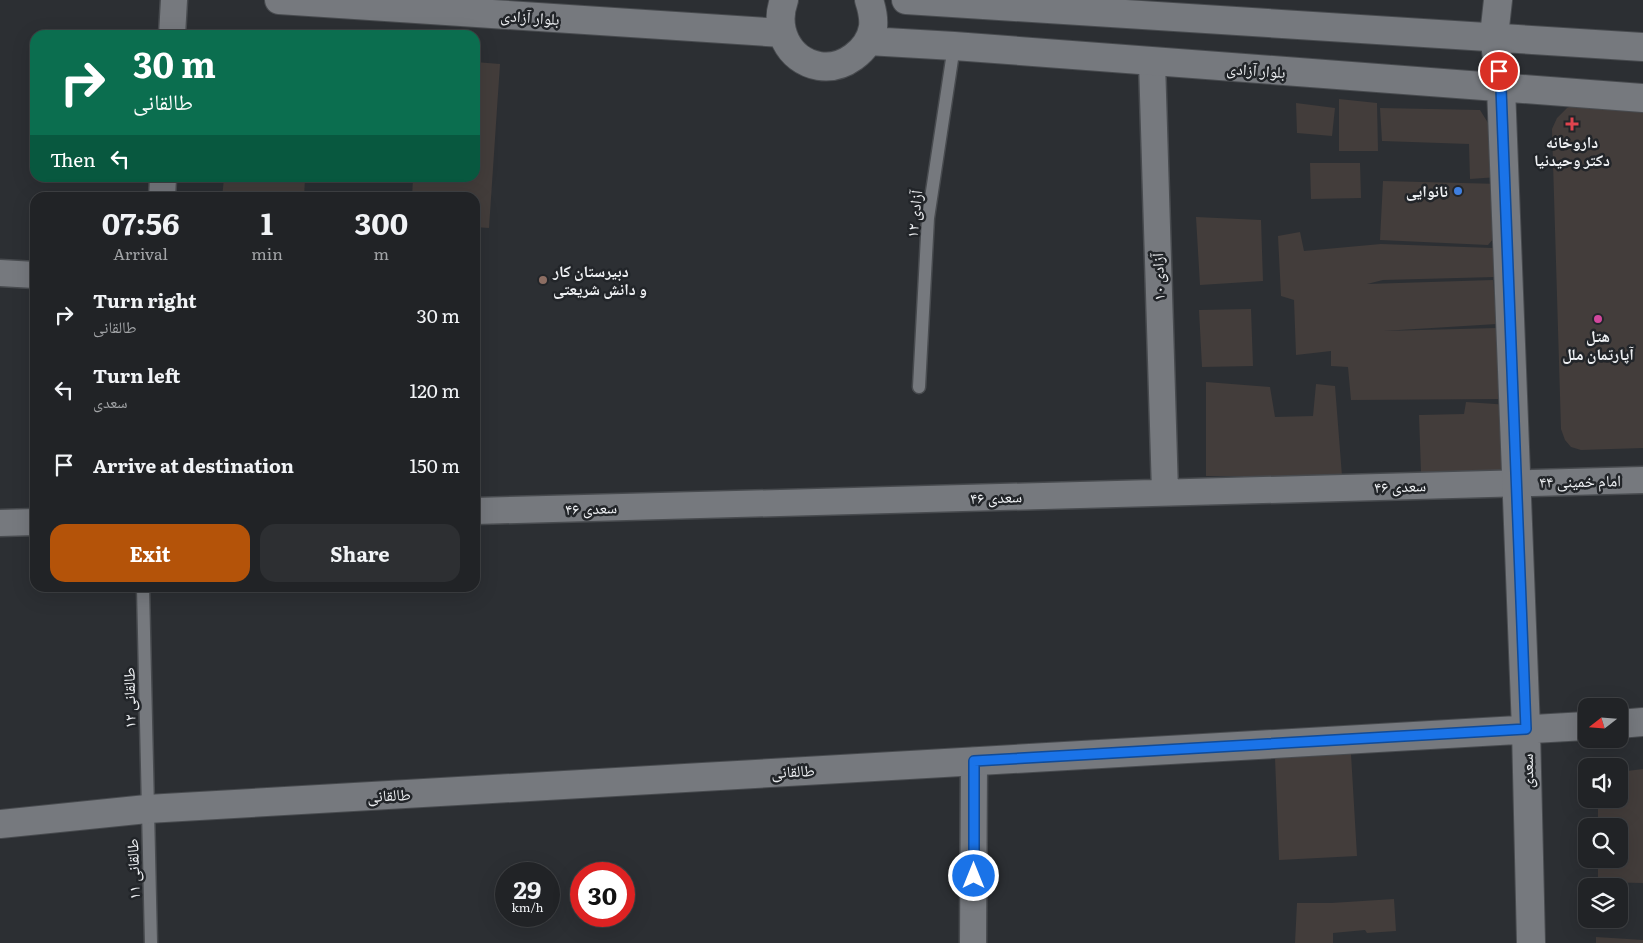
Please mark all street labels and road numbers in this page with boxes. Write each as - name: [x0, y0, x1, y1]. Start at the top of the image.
- street label: بلوار آزادی: [500, 2, 560, 30]
- street label: بلوار آزادی: [1226, 55, 1286, 83]
- street label: آزادی ۱۲: [899, 188, 928, 239]
- street label: آزادی ۱۰: [1144, 252, 1170, 301]
- street label: امام خمینی ۴۴: [1539, 467, 1621, 493]
- street label: سعدی ۴۶: [1373, 472, 1426, 498]
- street label: سعدی ۴۶: [969, 483, 1022, 509]
- street label: سعدی ۴۶: [564, 494, 617, 520]
- street label: طالقانی ۱۲: [115, 667, 141, 729]
- street label: سعدی: [1514, 753, 1538, 789]
- street label: طالقانی: [771, 757, 815, 783]
- street label: طالقانی: [367, 781, 411, 807]
- street label: طالقانی ۱۱: [119, 838, 145, 900]

